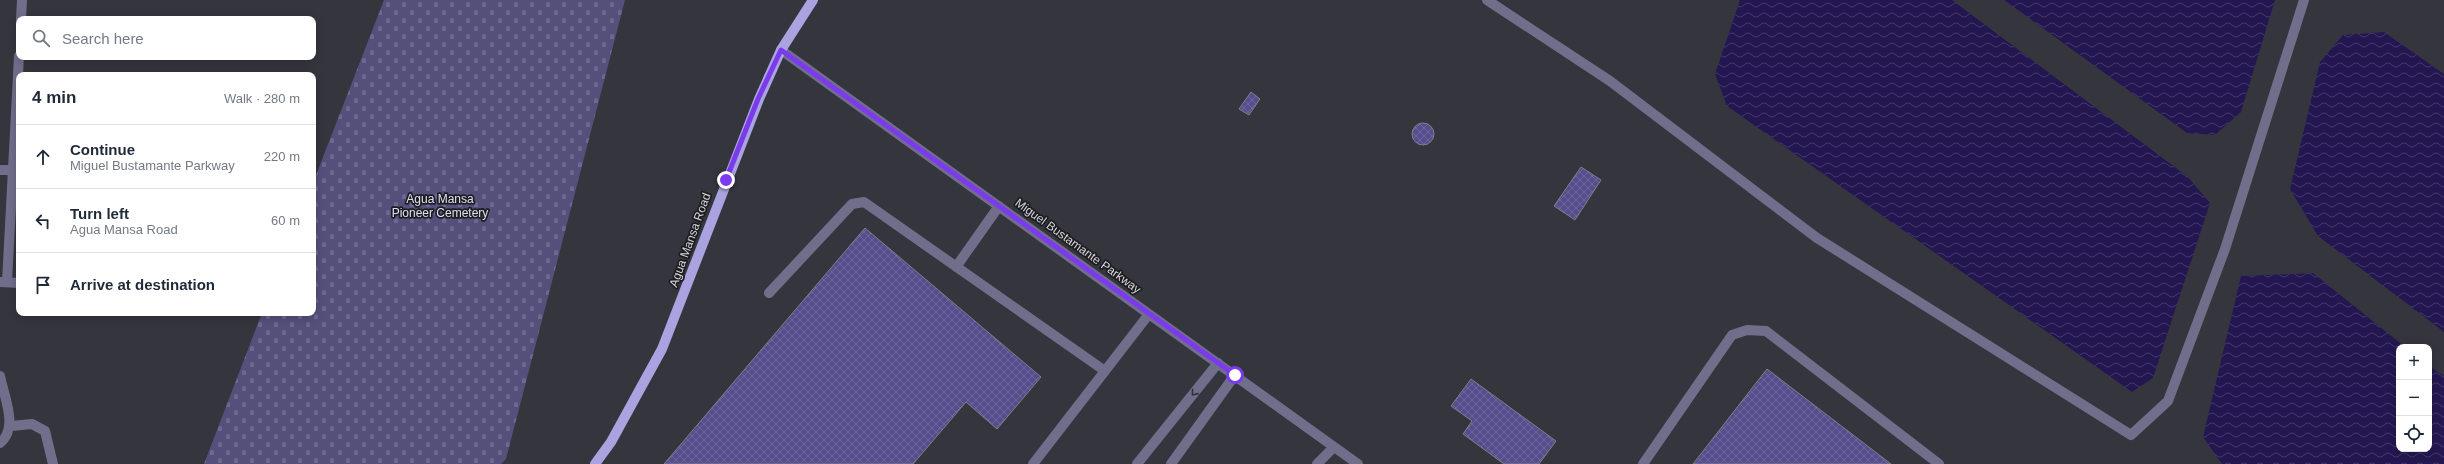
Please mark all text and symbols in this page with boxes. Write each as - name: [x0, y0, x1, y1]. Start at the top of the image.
- search box: [16, 16, 316, 60]
- icon: search: [30, 27, 52, 49]
- text: Search here: [62, 30, 144, 47]
- text: 4 min: [32, 88, 76, 107]
- text: Walk · 280 m: [224, 91, 300, 106]
- text: Continue: [70, 141, 135, 158]
- icon: ahead: [32, 146, 54, 168]
- text: 220 m: [264, 149, 300, 164]
- text: Miguel Bustamante Parkway: [70, 158, 235, 173]
- route end: [717, 171, 735, 189]
- street label: Agua Mansa Road: [666, 191, 714, 289]
- park label: Agua Mansa Pioneer Cemetery: [392, 192, 488, 220]
- street label: Miguel Bustamante Parkway: [1012, 196, 1144, 296]
- text: Turn left: [70, 205, 129, 222]
- icon: left: [32, 210, 54, 232]
- text: 60 m: [271, 213, 300, 228]
- text: Agua Mansa Road: [70, 222, 178, 237]
- icon: arrive: [32, 274, 54, 296]
- text: Arrive at destination: [70, 276, 215, 293]
- map controls: [2396, 344, 2432, 452]
- button: +: [2396, 344, 2432, 380]
- route start: [1226, 366, 1244, 384]
- button: −: [2396, 380, 2432, 416]
- one-way arrow: [1191, 389, 1198, 396]
- button: locate: [2396, 416, 2432, 452]

